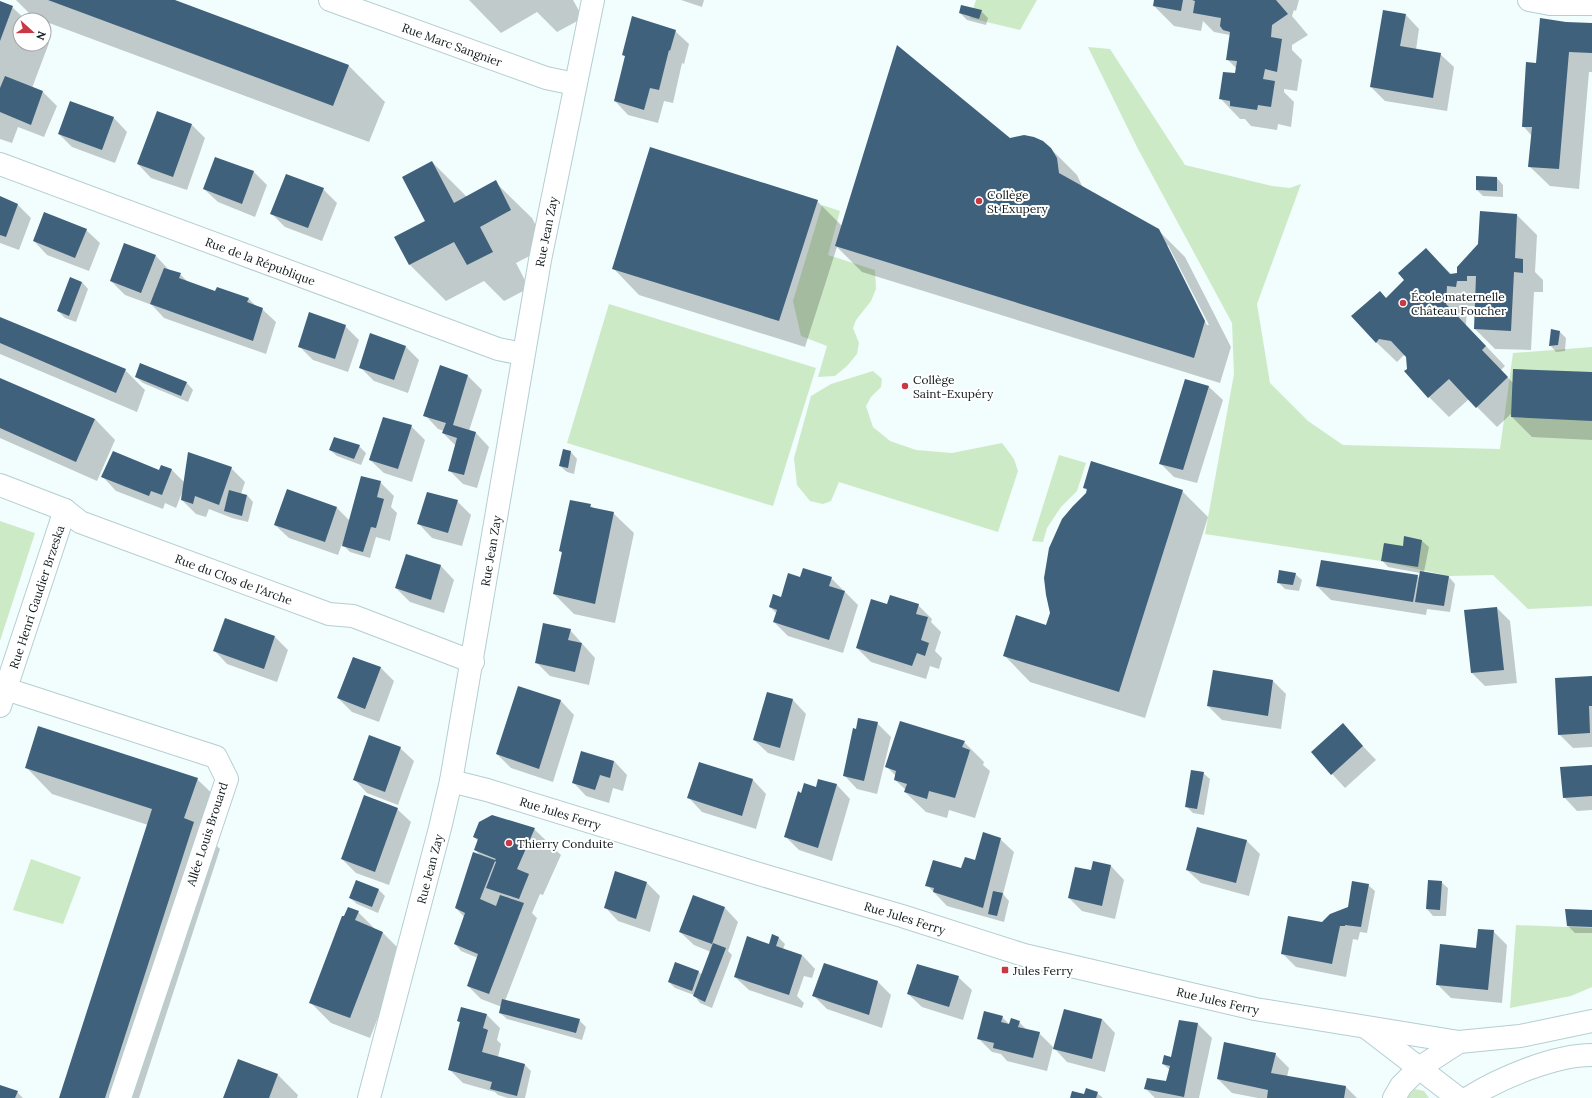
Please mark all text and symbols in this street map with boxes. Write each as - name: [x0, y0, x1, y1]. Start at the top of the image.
- north arrow: [12, 12, 52, 52]
- street label: Rue Marc Sangnier: [400, 19, 505, 69]
- text: N: [33, 29, 49, 43]
- place label: Collège St Exupery: [987, 187, 1049, 216]
- street label: Rue Jean Zay: [531, 194, 560, 268]
- marker: Collège St Exupery: [974, 196, 984, 206]
- street label: Rue de la République: [203, 234, 318, 288]
- place label: École maternelle Château Foucher: [1411, 289, 1507, 318]
- marker: École maternelle Château Foucher: [1398, 298, 1408, 308]
- place label: Collège Saint-Exupéry: [913, 372, 994, 401]
- marker: Collège Saint-Exupéry: [900, 381, 910, 391]
- street label: Rue Jean Zay: [477, 514, 504, 587]
- street label: Rue Henri Gaudier Brzeska: [5, 523, 67, 671]
- street label: Rue du Clos de l'Arche: [173, 550, 295, 608]
- street label: Allée Louis Brouard: [183, 780, 231, 889]
- street label: Rue Jules Ferry: [518, 793, 604, 833]
- street label: Rue Jean Zay: [413, 832, 446, 905]
- place label: Thierry Conduite: [517, 836, 614, 851]
- marker: Thierry Conduite: [504, 838, 514, 848]
- street label: Rue Jules Ferry: [862, 898, 948, 937]
- place label: Jules Ferry: [1012, 963, 1074, 978]
- marker: Jules Ferry: [1000, 965, 1010, 975]
- street label: Rue Jules Ferry: [1175, 983, 1261, 1017]

